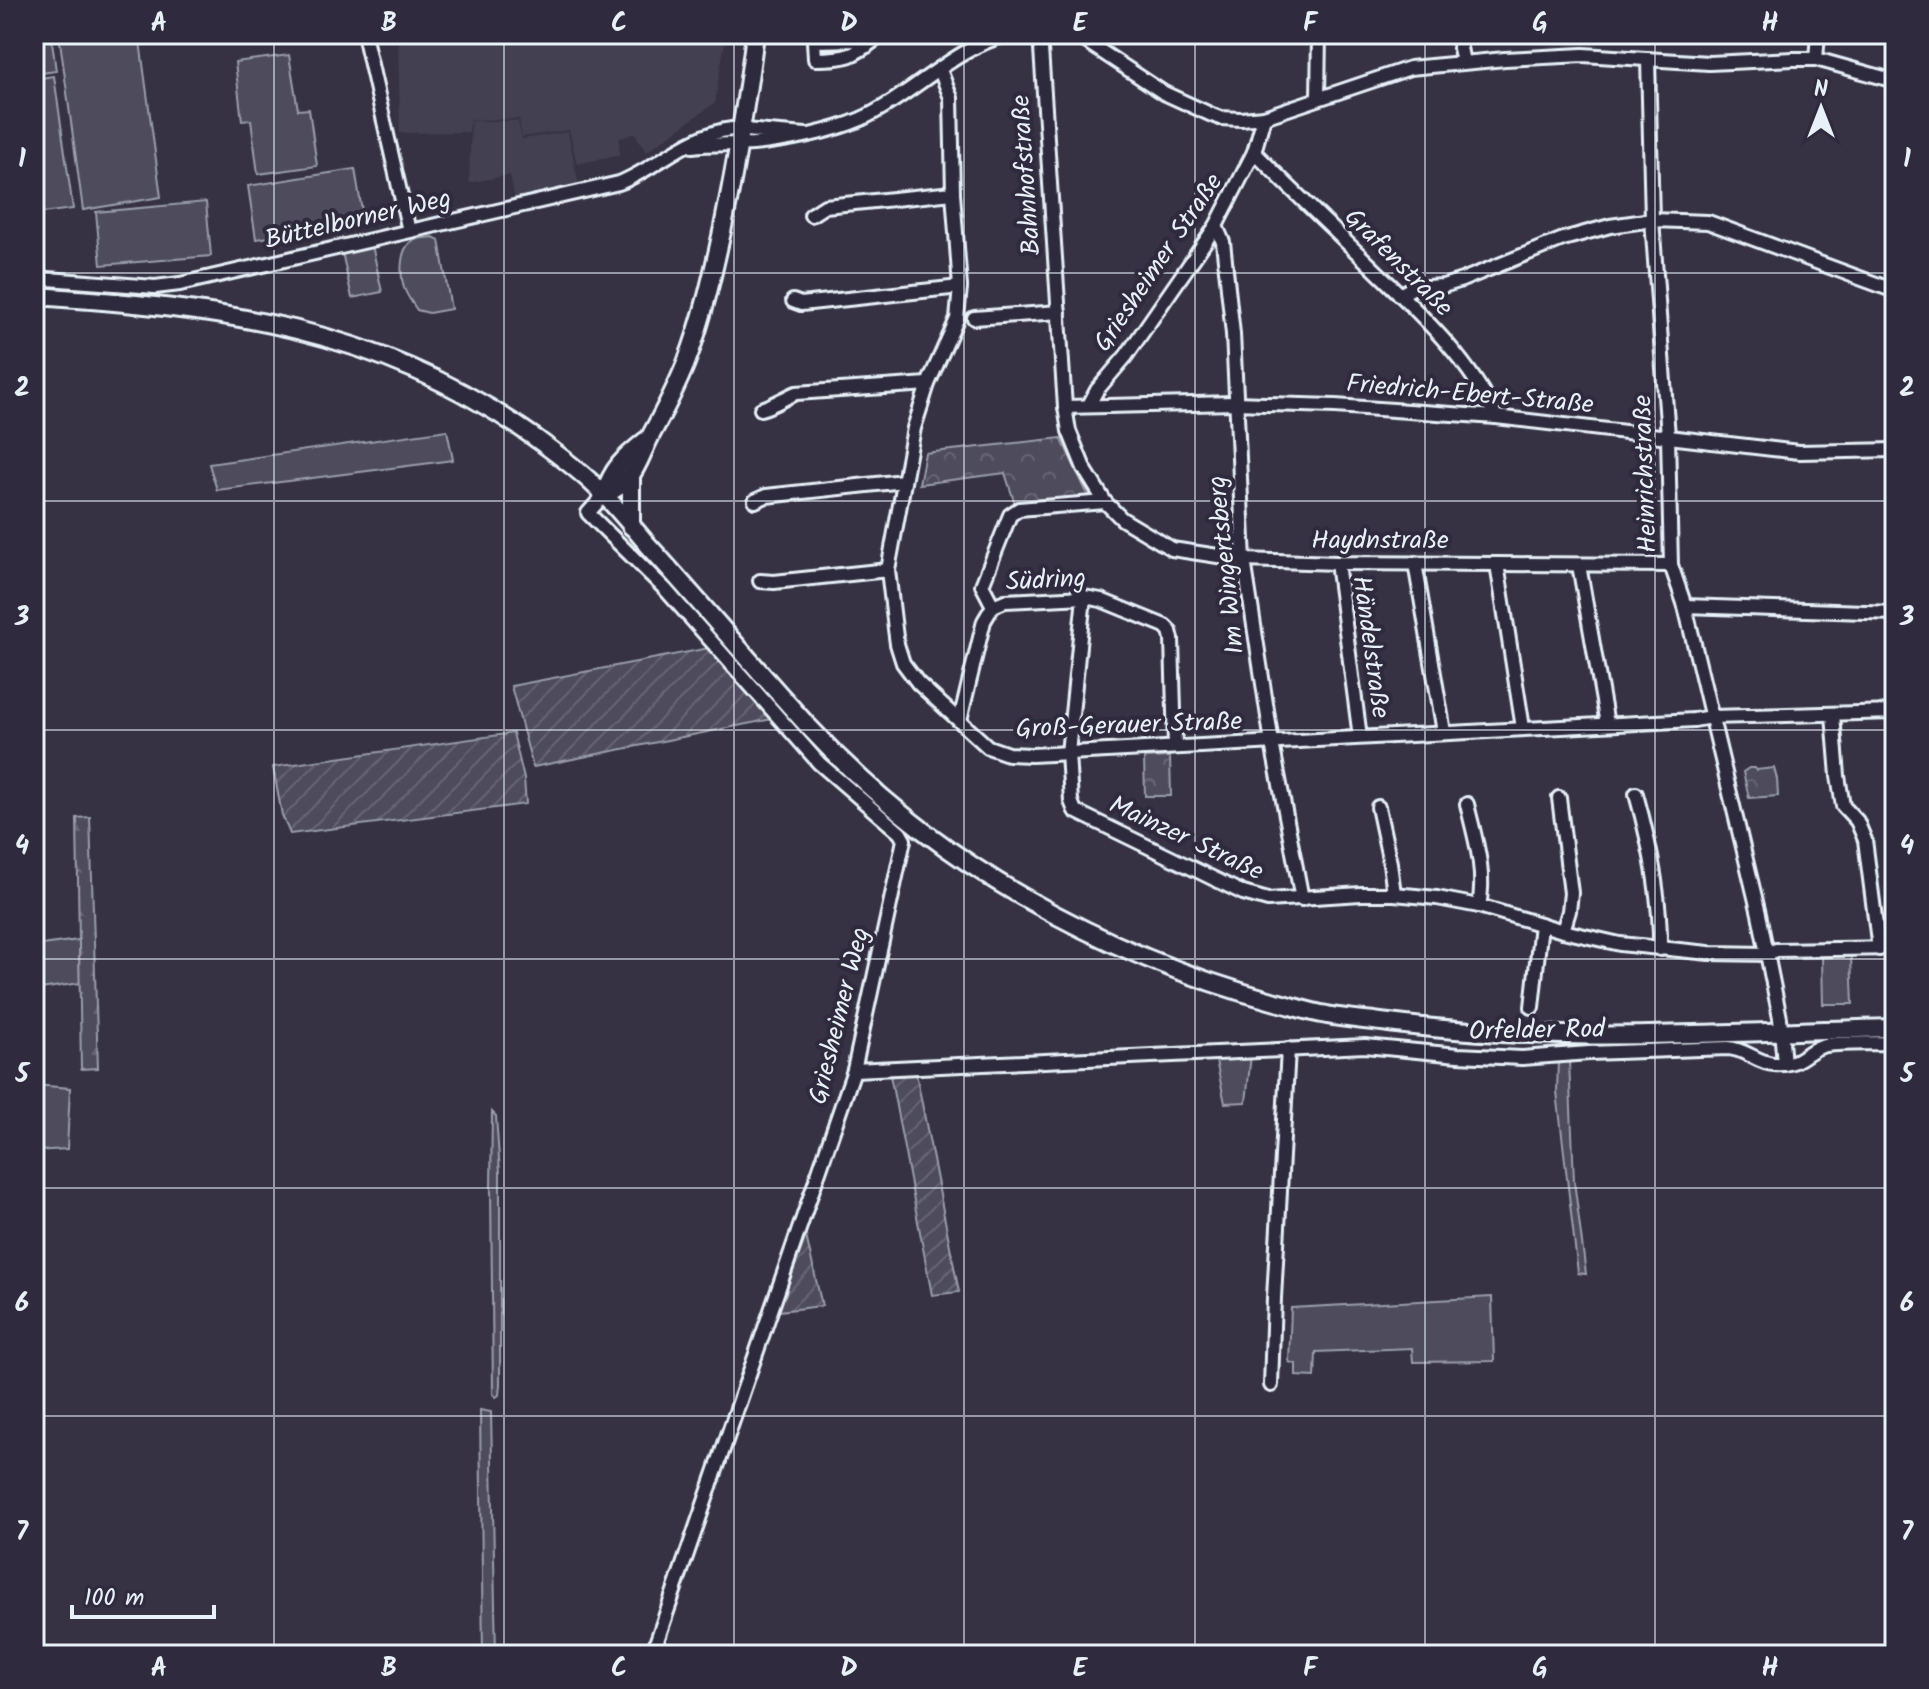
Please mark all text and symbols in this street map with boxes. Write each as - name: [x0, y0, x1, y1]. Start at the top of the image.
- text: A: [151, 3, 167, 45]
- text: B: [381, 3, 397, 45]
- text: C: [611, 3, 627, 45]
- text: D: [840, 3, 858, 45]
- text: E: [1073, 3, 1089, 45]
- text: F: [1303, 3, 1319, 45]
- text: G: [1532, 3, 1548, 45]
- text: H: [1762, 3, 1779, 45]
- north arrow: [1781, 68, 1861, 148]
- text: N: [1814, 73, 1828, 108]
- street label: Bahnhofstraße: [1000, 93, 1054, 257]
- text: 1: [18, 139, 26, 181]
- text: 1: [1903, 139, 1911, 181]
- street label: Griesheimer Straße: [1083, 165, 1235, 361]
- street label: Büttelborner Weg: [261, 178, 455, 262]
- street label: Grafenstraße: [1333, 198, 1463, 328]
- street label: Friedrich-Ebert-Straße: [1345, 363, 1596, 427]
- text: 2: [14, 368, 30, 410]
- text: 2: [1899, 368, 1915, 410]
- street label: Heinrichstraße: [1622, 394, 1670, 554]
- street label: Im Wingertsberg: [1197, 473, 1257, 657]
- street label: Haydnstraße: [1311, 520, 1449, 562]
- street label: Südring: [1005, 558, 1087, 604]
- street label: Händelstraße: [1339, 573, 1401, 721]
- text: 3: [14, 597, 29, 639]
- text: 3: [1899, 597, 1914, 639]
- street label: Groß-Gerauer Straße: [1015, 701, 1243, 751]
- street label: Mainzer Straße: [1102, 785, 1271, 893]
- text: 4: [15, 826, 29, 868]
- text: 4: [1900, 826, 1914, 868]
- street label: Griesheimer Weg: [798, 923, 882, 1109]
- street label: Orfelder Rod: [1469, 1009, 1606, 1053]
- text: 5: [14, 1054, 30, 1096]
- text: 5: [1899, 1054, 1915, 1096]
- text: 6: [15, 1283, 29, 1325]
- text: 6: [1900, 1283, 1914, 1325]
- text: 7: [16, 1512, 29, 1554]
- text: 7: [1901, 1512, 1914, 1554]
- scale bar: [72, 1569, 214, 1619]
- text: 100 m: [84, 1579, 144, 1618]
- text: A: [151, 1648, 167, 1689]
- text: B: [381, 1648, 397, 1689]
- text: C: [611, 1648, 627, 1689]
- text: D: [840, 1648, 858, 1689]
- text: E: [1073, 1648, 1089, 1689]
- text: F: [1303, 1648, 1319, 1689]
- text: G: [1532, 1648, 1548, 1689]
- text: H: [1762, 1648, 1779, 1689]

